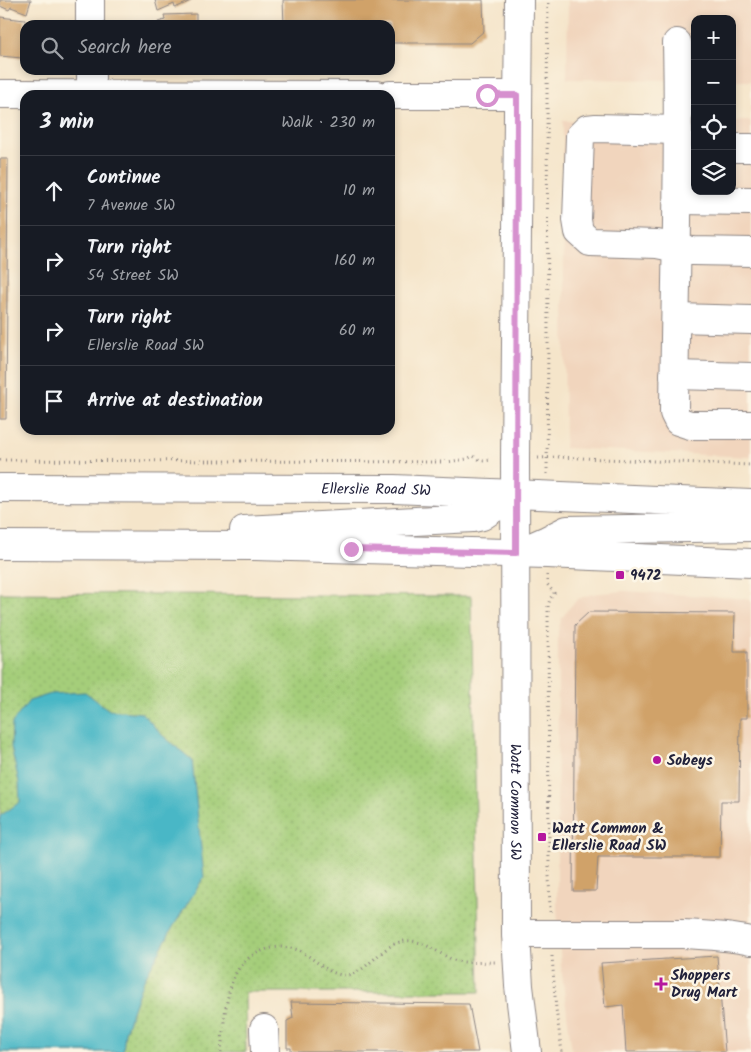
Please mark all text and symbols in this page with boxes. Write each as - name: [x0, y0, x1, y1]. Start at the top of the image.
- map controls: [691, 15, 736, 195]
- button: +: [691, 15, 736, 60]
- search box: [20, 20, 395, 75]
- text: Search here: [78, 33, 172, 63]
- icon: search: [38, 34, 66, 62]
- button: −: [691, 60, 736, 105]
- route start: [476, 84, 499, 107]
- button: locate: [691, 105, 736, 150]
- text: 3 min: [40, 106, 94, 139]
- text: Walk · 230 m: [281, 110, 375, 135]
- button: layers: [691, 150, 736, 195]
- text: Continue: [87, 163, 160, 193]
- icon: ahead: [40, 177, 68, 205]
- text: 10 m: [343, 178, 375, 203]
- text: 7 Avenue SW: [87, 193, 175, 218]
- text: Turn right: [87, 233, 172, 263]
- icon: right: [40, 247, 68, 275]
- text: 160 m: [334, 248, 375, 273]
- text: 54 Street SW: [87, 263, 179, 288]
- text: Turn right: [87, 303, 172, 333]
- icon: right: [40, 317, 68, 345]
- text: 60 m: [339, 318, 375, 343]
- text: Ellerslie Road SW: [87, 333, 204, 358]
- text: Arrive at destination: [87, 386, 263, 416]
- icon: arrive: [40, 387, 68, 415]
- street label: Ellerslie Road SW: [321, 478, 432, 504]
- route end: [340, 538, 363, 561]
- place label: 9472: [630, 564, 662, 588]
- marker: 9472: [614, 569, 626, 581]
- street label: Watt Common SW: [503, 744, 527, 861]
- place label: Sobeys: [667, 749, 713, 773]
- marker: Sobeys: [651, 754, 663, 766]
- place label: Watt Common & Ellerslie Road SW: [552, 817, 667, 858]
- marker: Watt Common & Ellerslie Road SW: [536, 831, 548, 843]
- place label: Shoppers Drug Mart: [671, 964, 738, 1005]
- marker: Shoppers Drug Mart: [655, 978, 667, 990]

